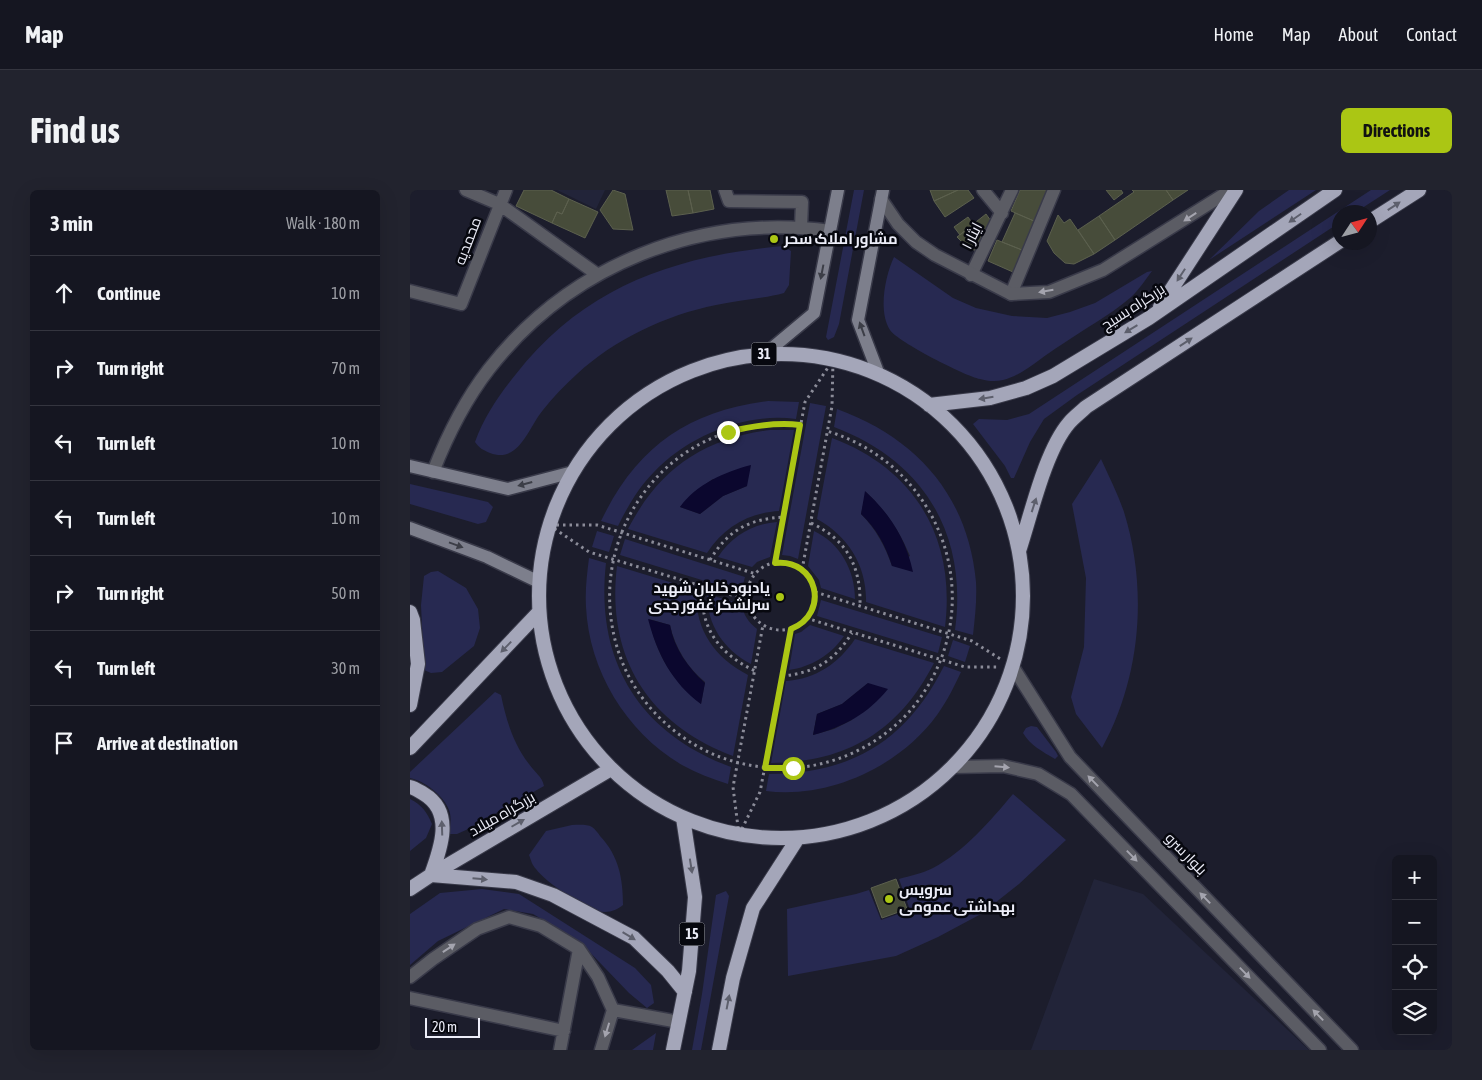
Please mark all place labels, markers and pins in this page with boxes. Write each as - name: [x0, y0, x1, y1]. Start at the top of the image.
- place label: مشاور املاک سحر: [783, 230, 898, 248]
- marker: مشاور املاک سحر: [768, 233, 780, 245]
- place label: یادبود خلبان شهید سرلشکر غفور جدی: [648, 579, 771, 614]
- marker: یادبود خلبان شهید سرلشکر غفور جدی: [774, 591, 786, 603]
- place label: سرویس بهداشتی عمومی: [899, 881, 1015, 916]
- marker: سرویس بهداشتی عمومی: [883, 893, 895, 905]

